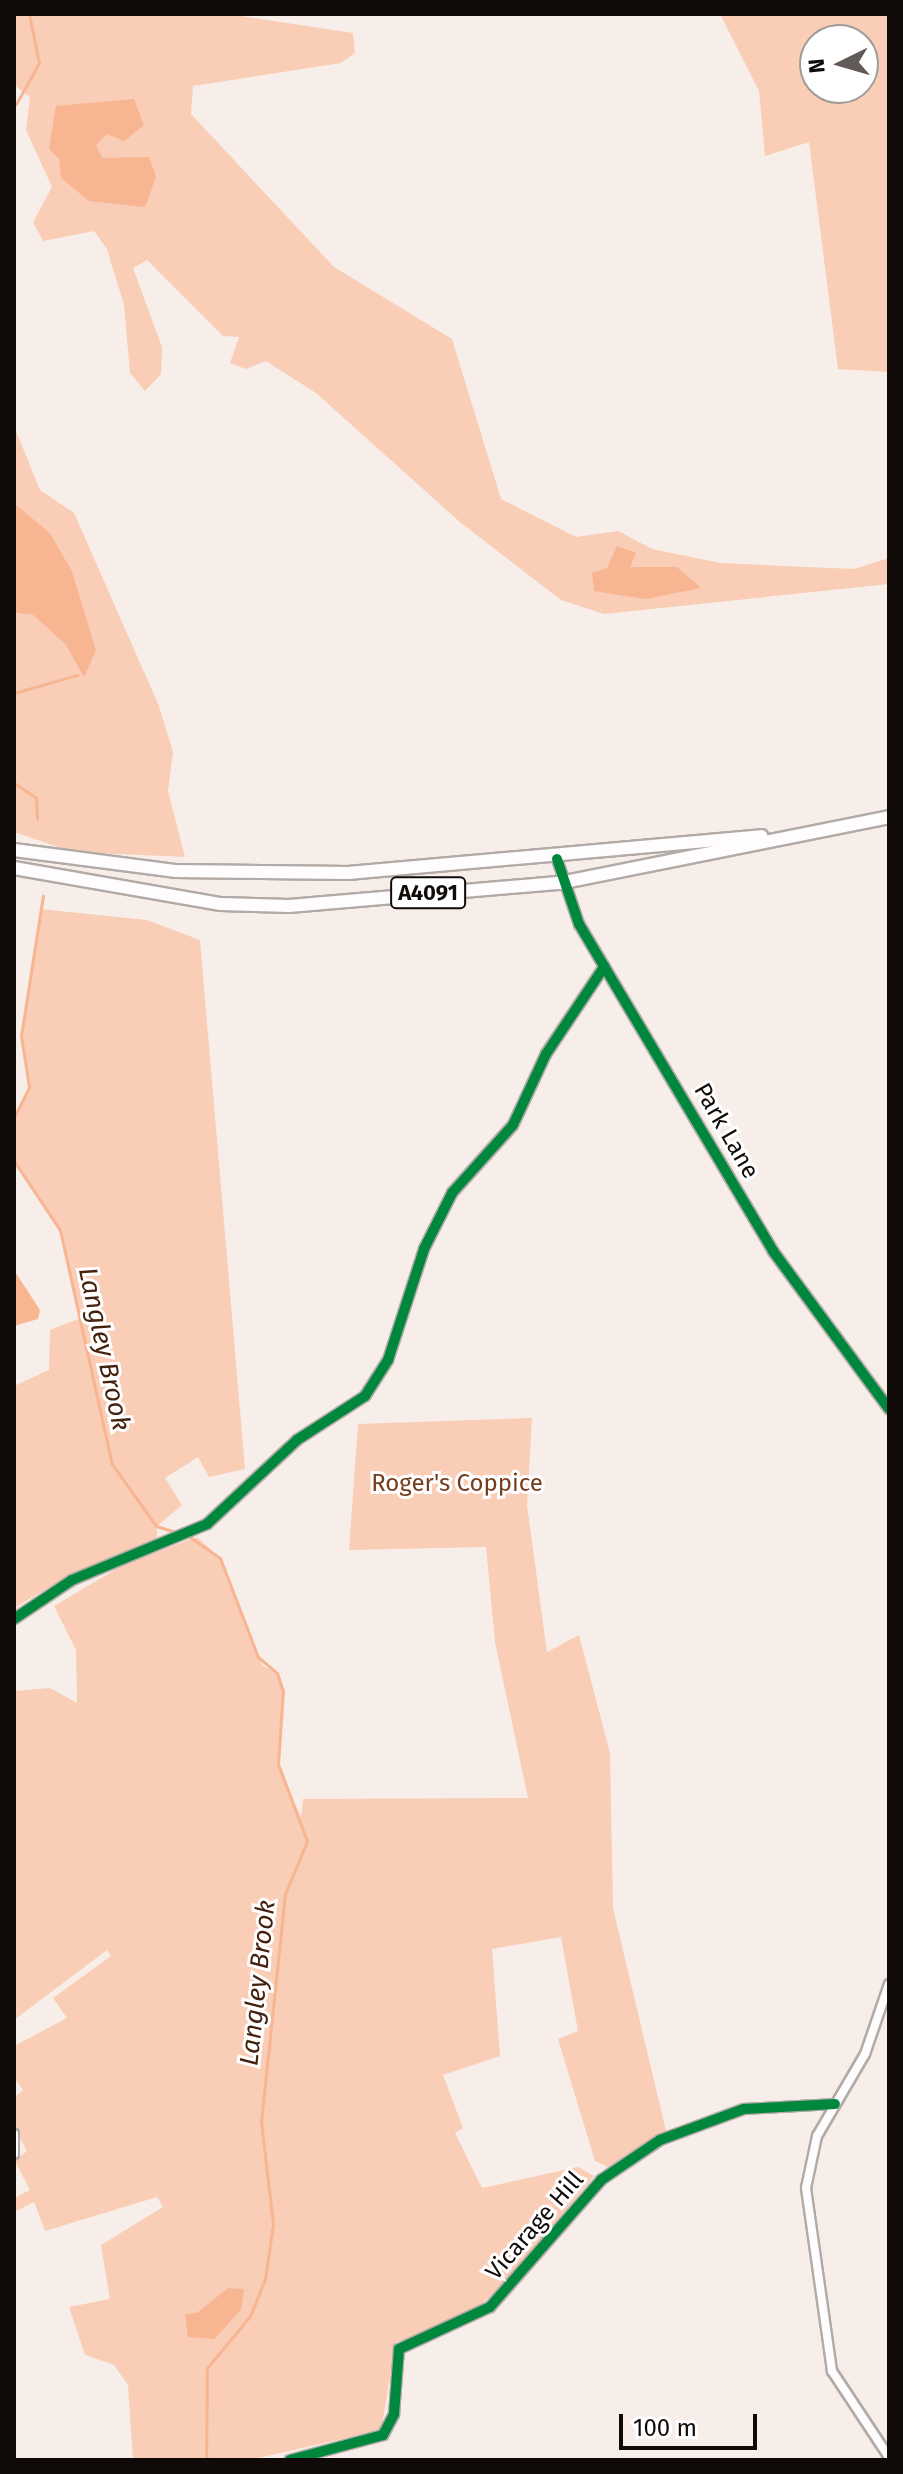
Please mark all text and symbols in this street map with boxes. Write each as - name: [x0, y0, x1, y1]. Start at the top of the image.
- north arrow: [799, 24, 879, 104]
- text: N: [803, 58, 831, 74]
- road number: A4091: [390, 875, 466, 911]
- street label: Park Lane: [687, 1078, 765, 1184]
- water label: Langley Brook: [71, 1265, 137, 1433]
- park label: Roger's Coppice: [371, 1470, 543, 1498]
- water label: Langley Brook: [234, 1899, 282, 2067]
- street label: Vicarage Hill: [480, 2166, 590, 2286]
- scale bar: [623, 2398, 761, 2448]
- text: 100 m: [633, 2414, 697, 2442]

